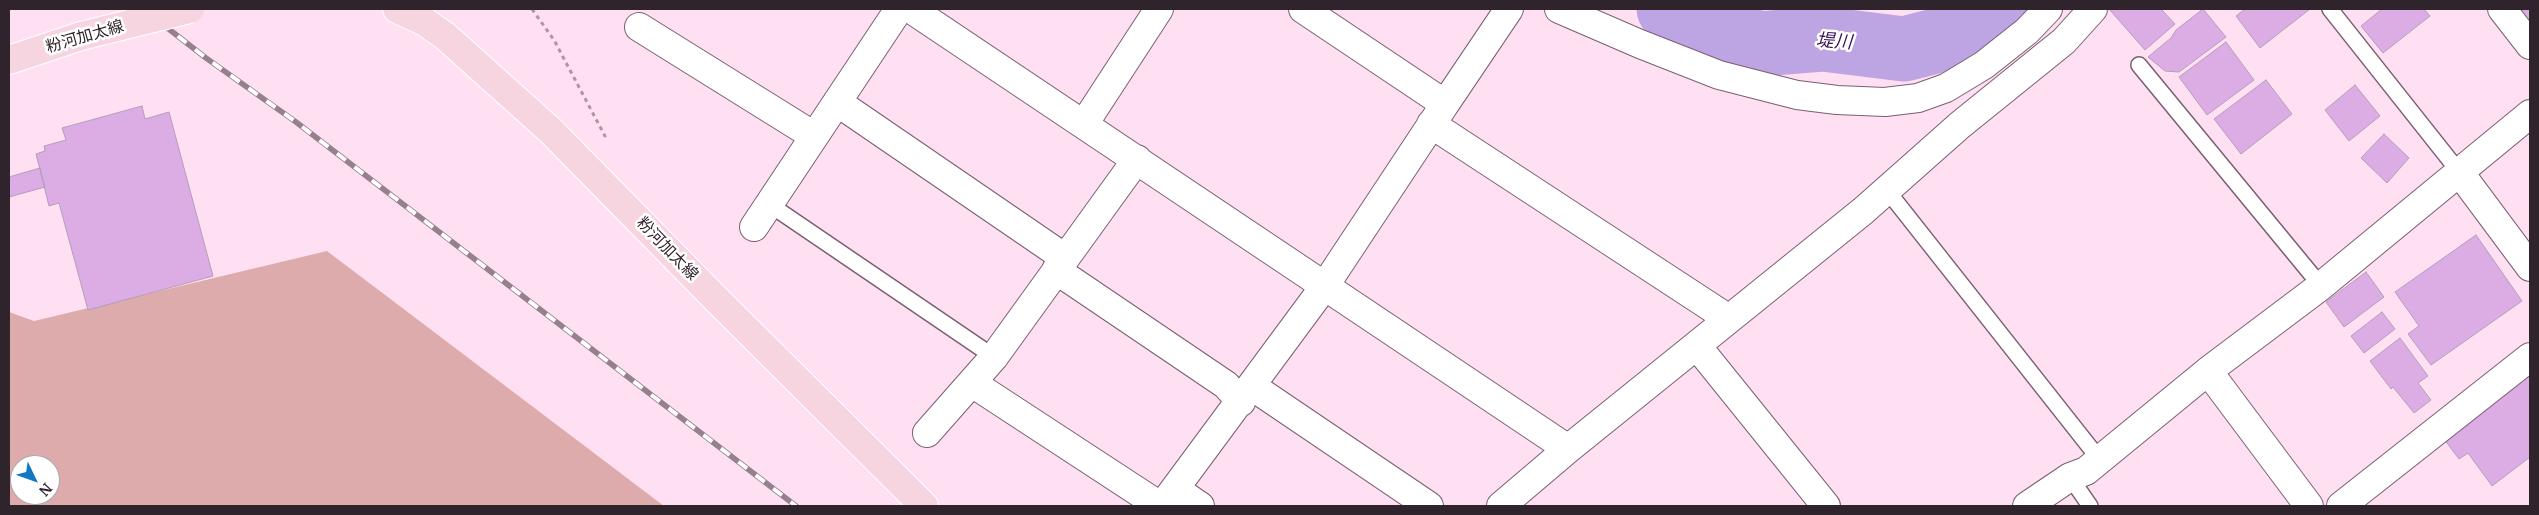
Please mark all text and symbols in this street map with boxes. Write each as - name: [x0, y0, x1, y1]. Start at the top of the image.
- street label: 粉河加太線: [44, 17, 126, 57]
- water label: 堤川: [1815, 30, 1853, 54]
- street label: 粉河加太線: [632, 214, 702, 284]
- north arrow: [10, 455, 60, 505]
- text: N: [35, 479, 56, 500]

